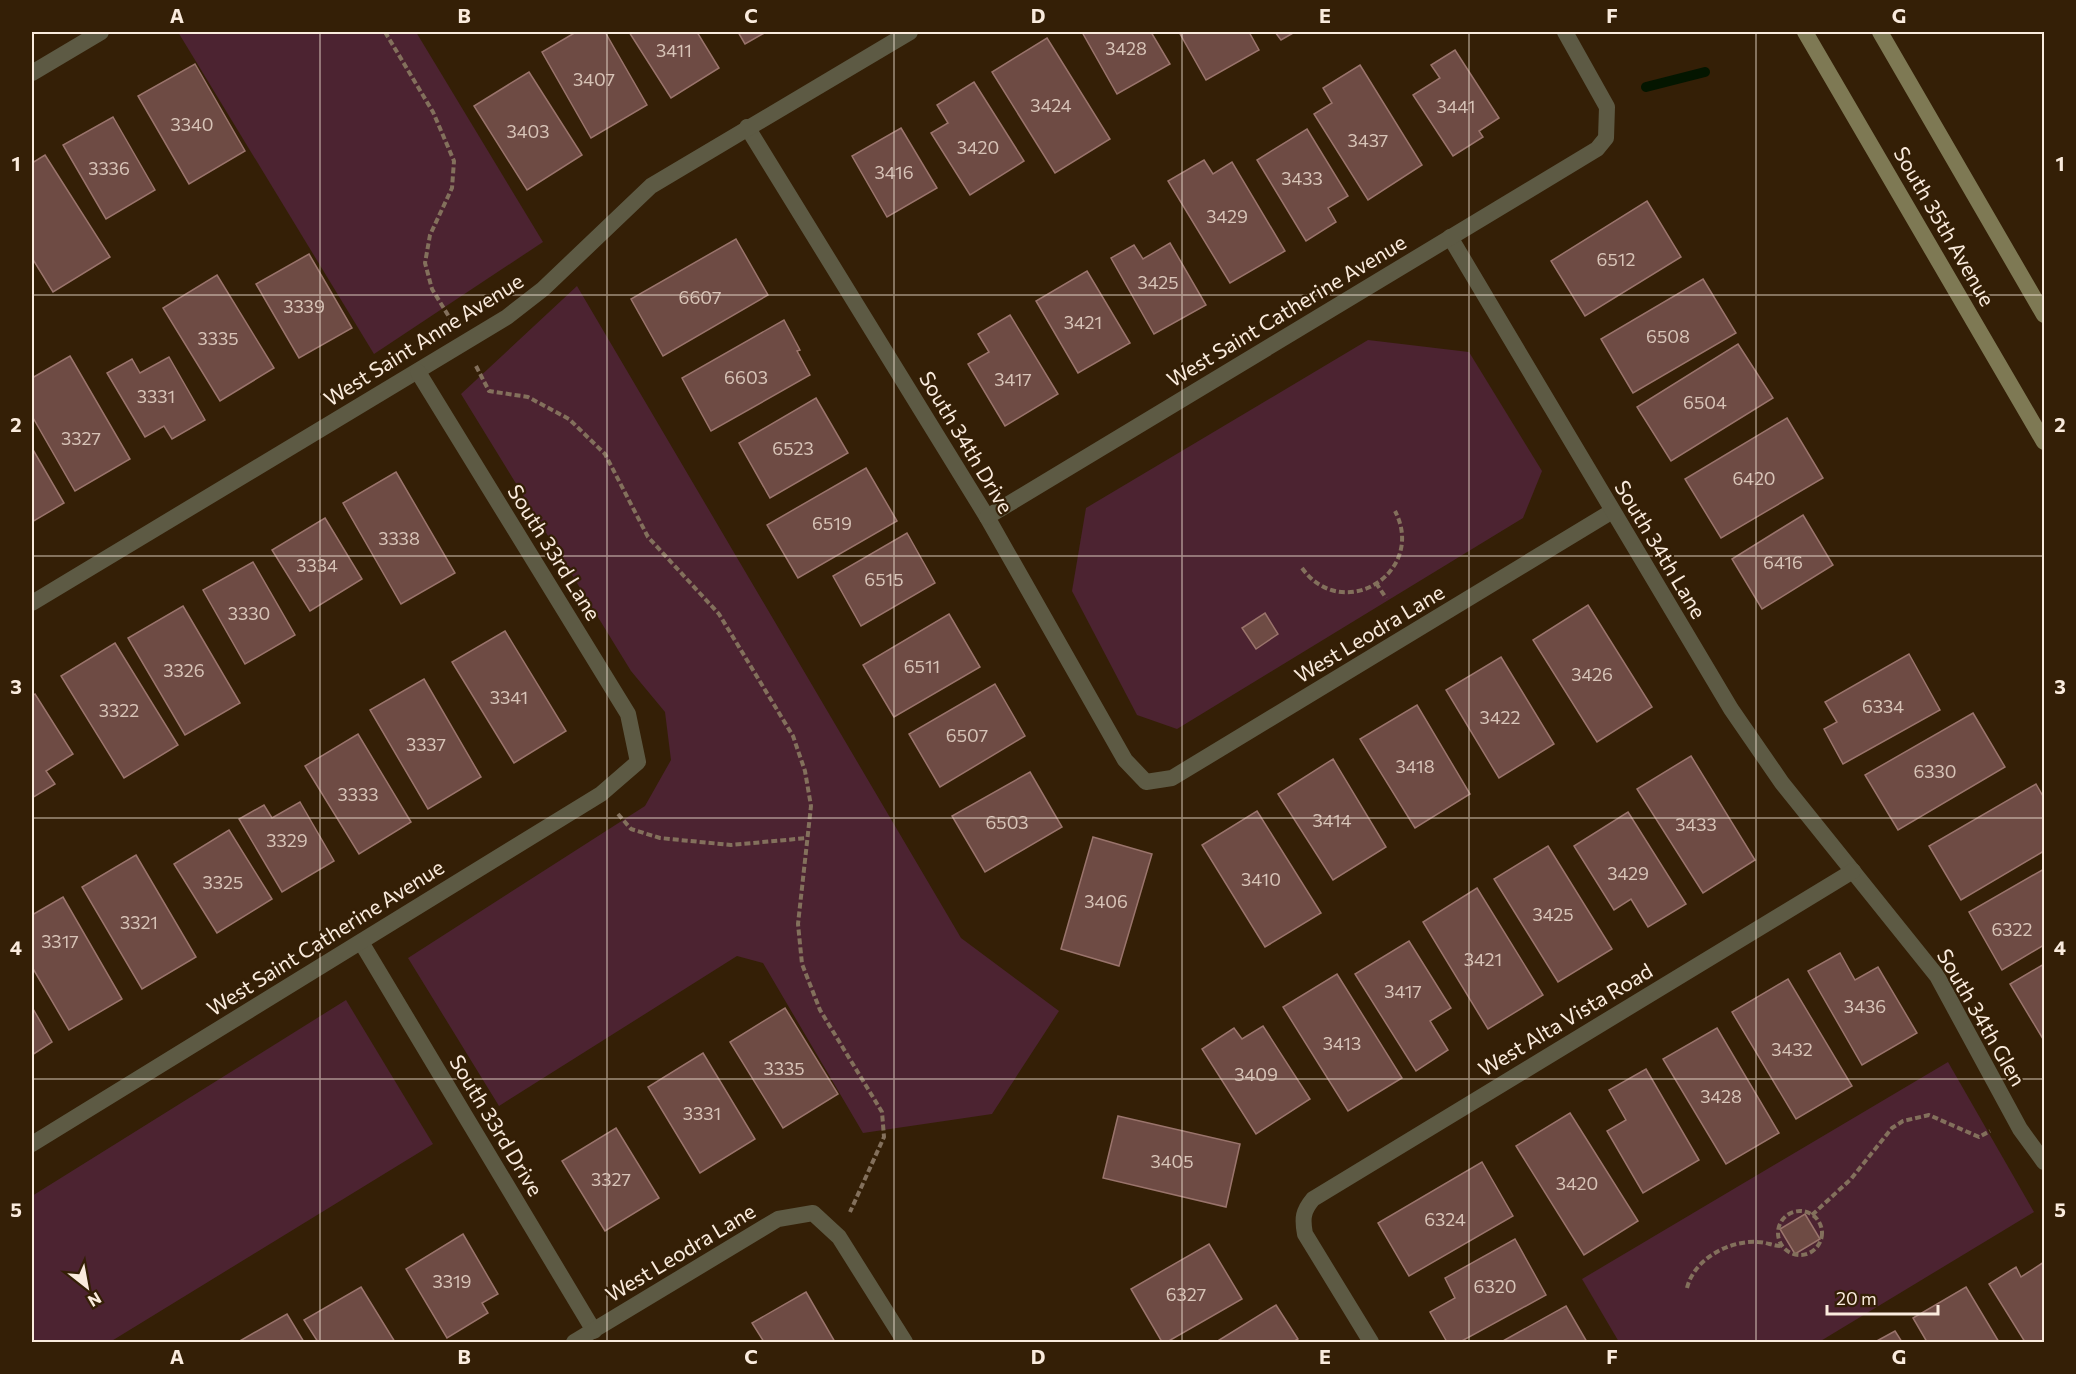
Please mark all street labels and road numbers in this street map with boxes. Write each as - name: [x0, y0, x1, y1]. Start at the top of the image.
- street label: South 35th Avenue: [1889, 142, 2001, 310]
- street label: West Saint Catherine Avenue: [1162, 229, 1410, 391]
- street label: West Saint Anne Avenue: [319, 267, 527, 411]
- street label: South 34th Drive: [915, 366, 1019, 518]
- street label: South 34th Lane: [1610, 475, 1712, 623]
- street label: South 33rd Lane: [503, 479, 607, 625]
- street label: West Leodra Lane: [1290, 578, 1448, 688]
- street label: West Saint Catherine Avenue: [202, 854, 448, 1020]
- street label: South 34th Glen: [1933, 944, 2031, 1090]
- street label: West Alta Vista Road: [1473, 957, 1657, 1081]
- street label: South 33rd Drive: [445, 1050, 549, 1200]
- street label: West Leodra Lane: [601, 1197, 759, 1307]

